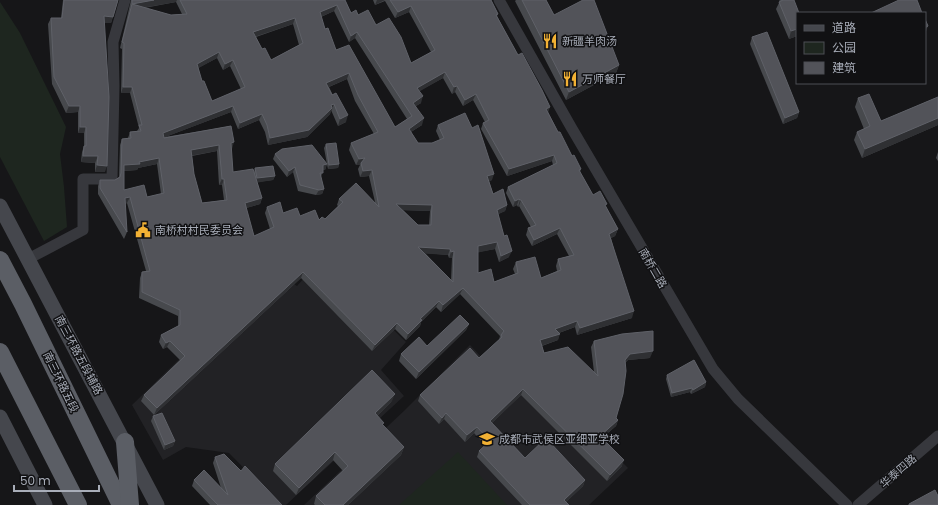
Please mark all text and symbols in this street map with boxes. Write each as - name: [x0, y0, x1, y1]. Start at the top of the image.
- legend: [796, 12, 926, 84]
- text: 道路: [832, 19, 856, 36]
- restaurant icon: 新疆羊肉汤: [541, 32, 559, 50]
- place label: 新疆羊肉汤: [562, 33, 617, 49]
- text: 公园: [832, 39, 856, 56]
- text: 建筑: [832, 59, 856, 76]
- restaurant icon: 万师餐厅: [561, 70, 579, 88]
- place label: 万师餐厅: [582, 71, 626, 87]
- public building icon: 南桥村村民委员会: [134, 221, 152, 239]
- place label: 南桥村村民委员会: [155, 222, 243, 238]
- street label: 南桥二路: [635, 245, 671, 291]
- street label: 南三环路五段辅路: [53, 313, 105, 397]
- street label: 南三环路五段: [41, 349, 81, 415]
- school or university icon: 成都市武侯区亚细亚学校: [478, 430, 496, 448]
- place label: 成都市武侯区亚细亚学校: [499, 431, 620, 447]
- street label: 华泰四路: [876, 451, 920, 491]
- scale bar: [14, 467, 99, 493]
- text: 50 m: [20, 472, 51, 489]

